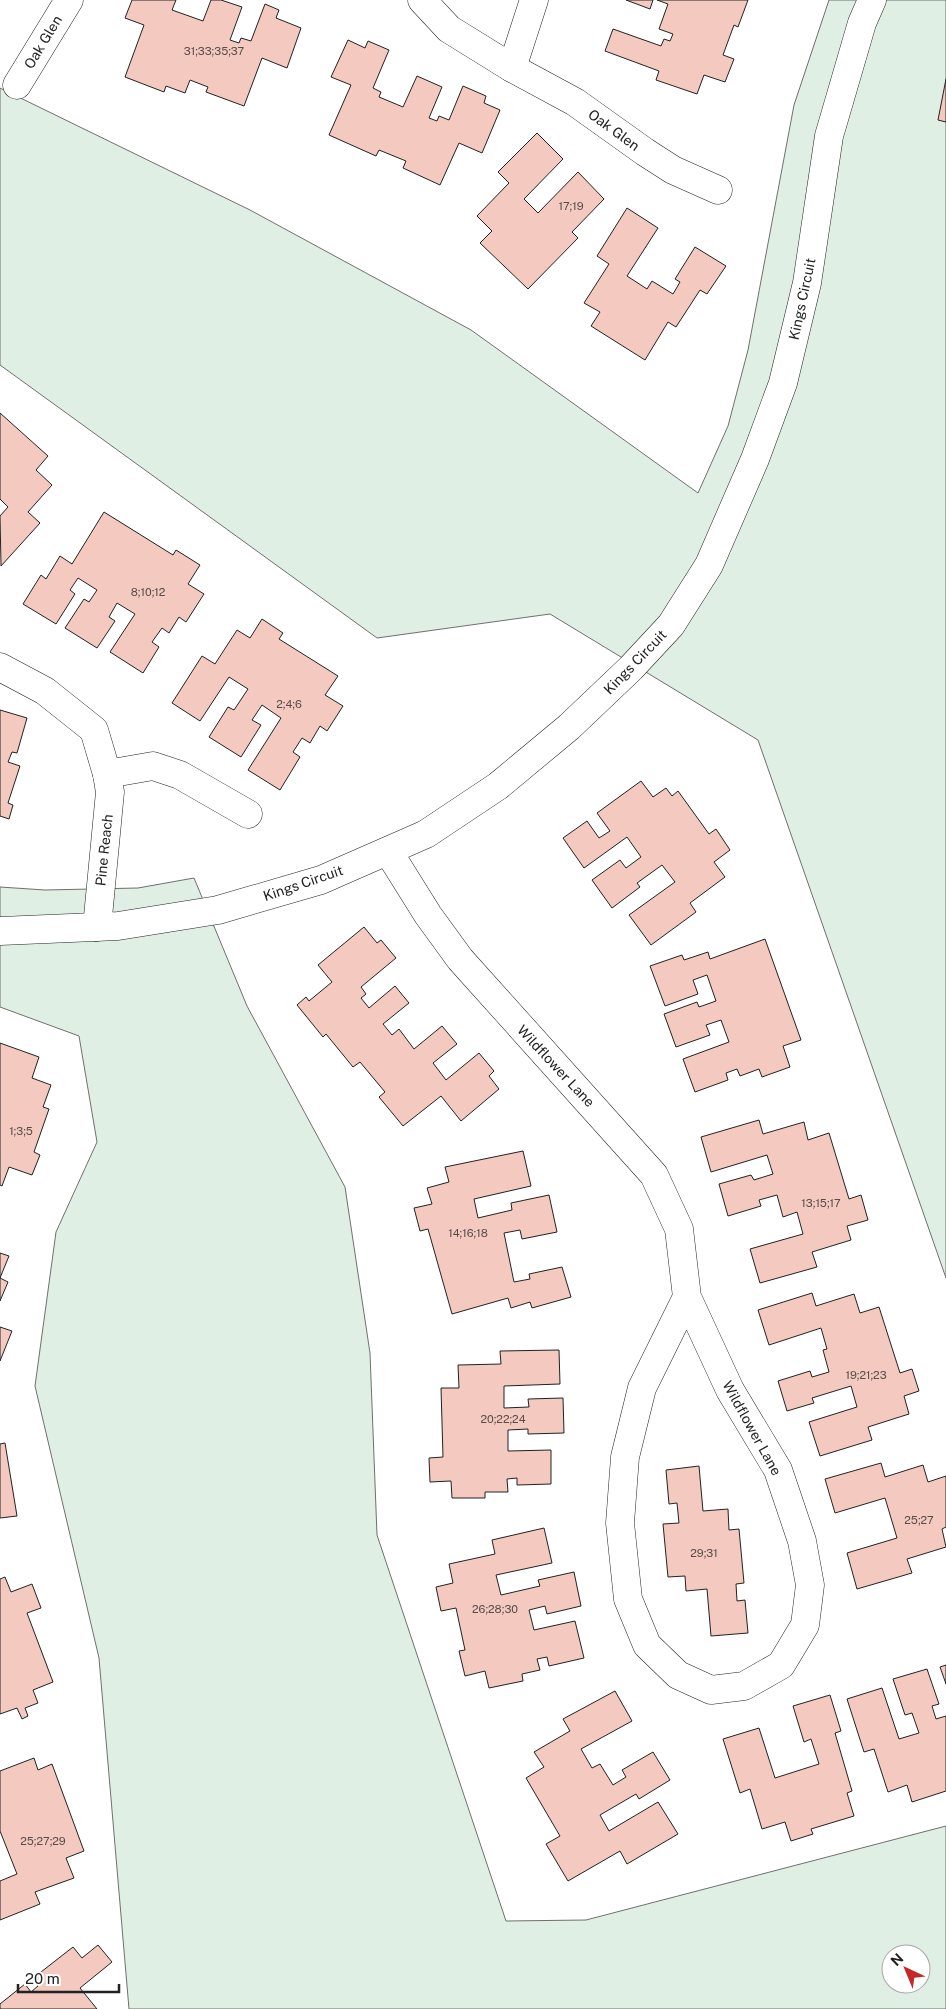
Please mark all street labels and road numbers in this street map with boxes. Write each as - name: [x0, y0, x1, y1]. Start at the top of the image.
- street label: Oak Glen: [21, 12, 65, 72]
- street label: Oak Glen: [585, 106, 643, 154]
- street label: Kings Circuit: [786, 257, 818, 341]
- street label: Kings Circuit: [600, 626, 670, 698]
- street label: Pine Reach: [92, 813, 116, 887]
- street label: Kings Circuit: [261, 862, 345, 904]
- street label: Wildflower Lane: [514, 1022, 598, 1110]
- street label: Wildflower Lane: [719, 1378, 785, 1478]

